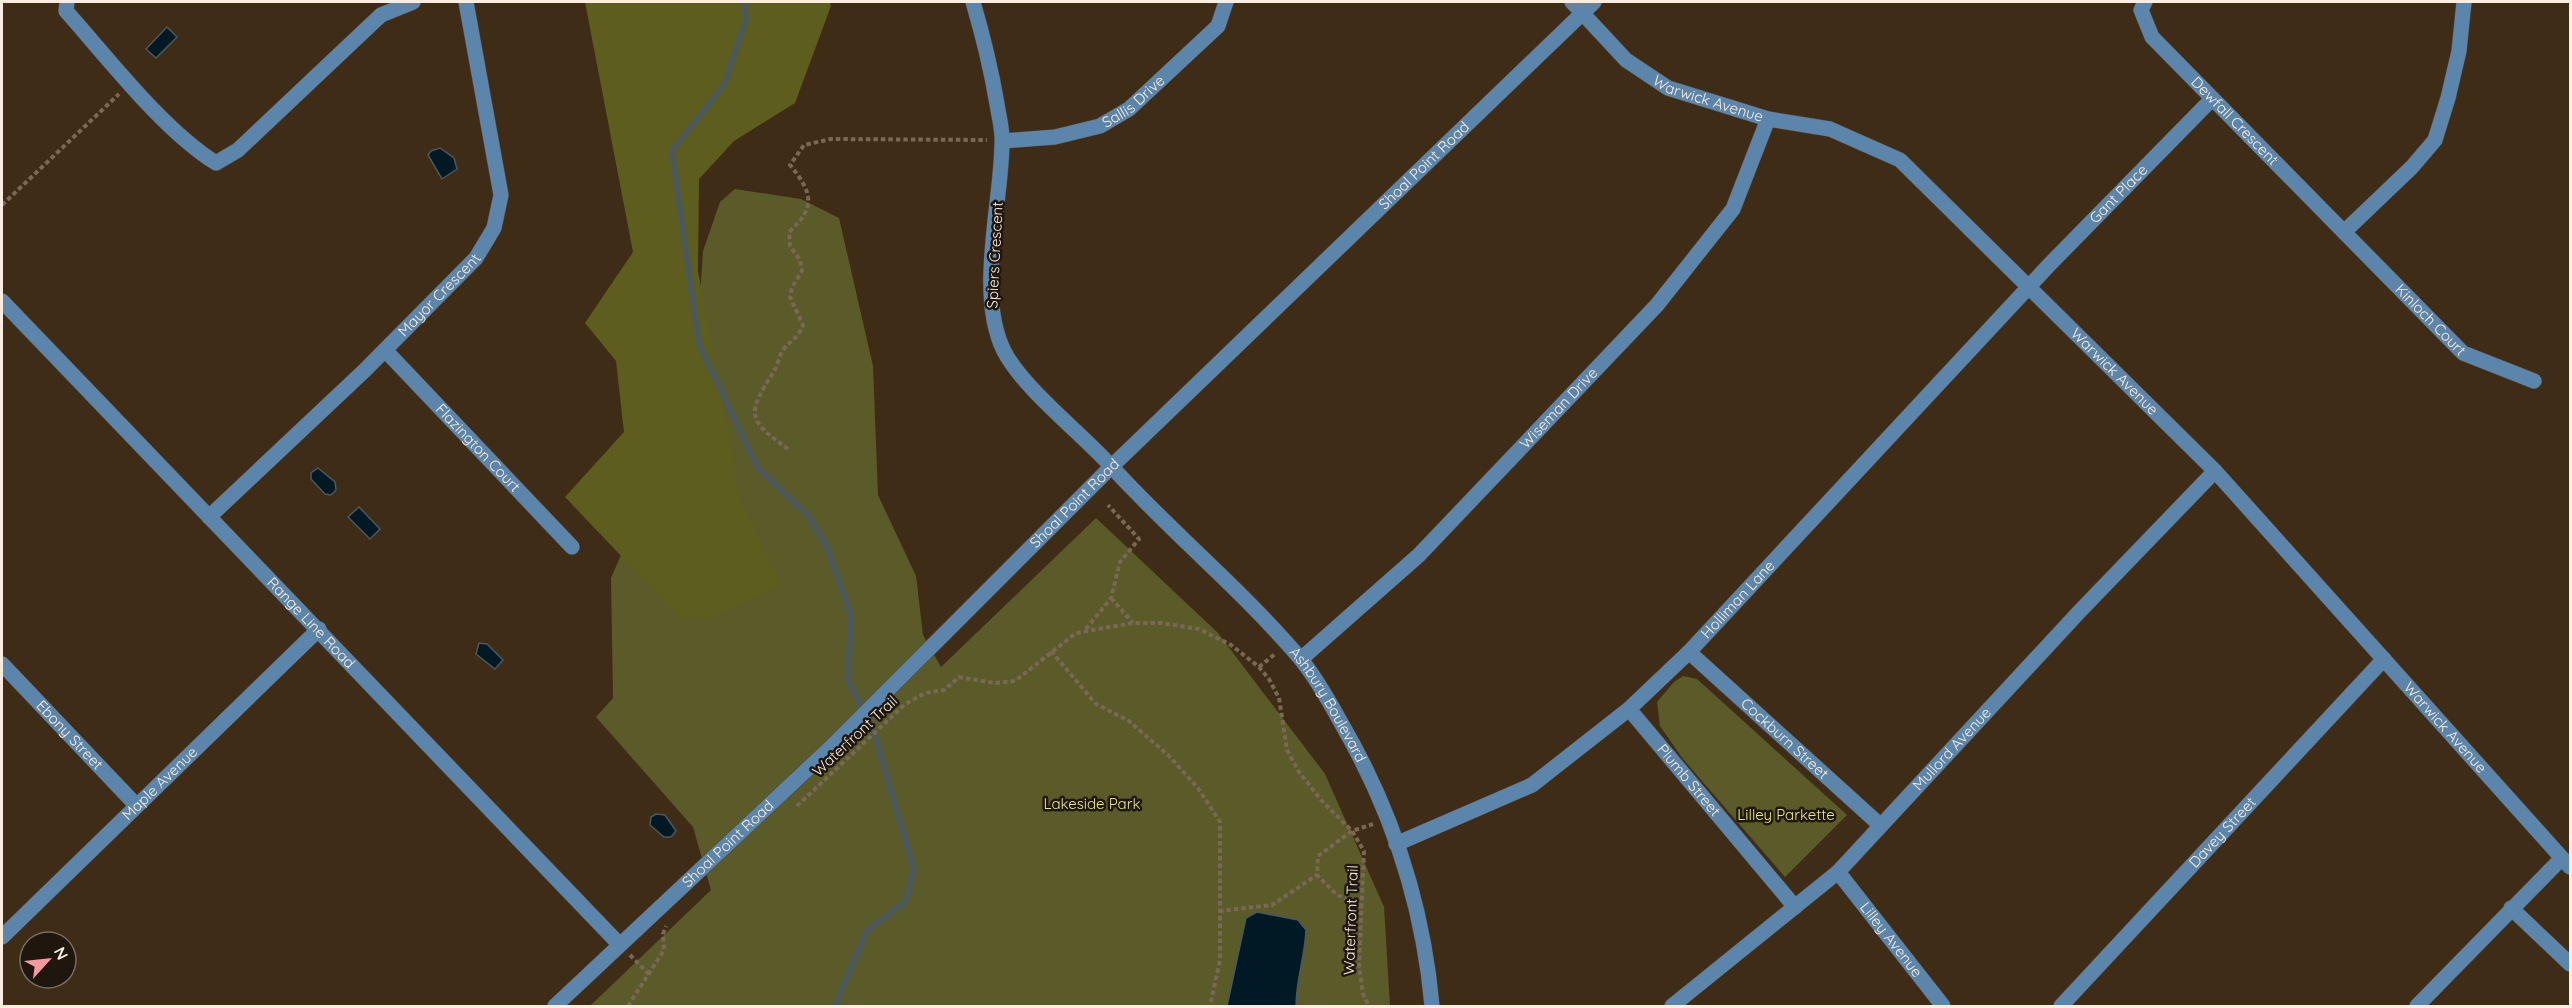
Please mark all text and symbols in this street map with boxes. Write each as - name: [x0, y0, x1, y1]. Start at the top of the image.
- street label: Warwick Avenue: [1649, 70, 1766, 126]
- street label: Sallis Drive: [1098, 71, 1168, 132]
- street label: Dewfall Crescent: [2187, 72, 2283, 169]
- street label: Shoal Point Road: [1374, 117, 1473, 213]
- street label: Gant Place: [2085, 160, 2151, 227]
- street label: Spiers Crescent: [982, 201, 1007, 309]
- street label: Mayor Crescent: [394, 250, 485, 340]
- street label: Kinloch Court: [2391, 280, 2470, 359]
- street label: Warwick Avenue: [2067, 324, 2163, 419]
- street label: Wiseman Drive: [1515, 363, 1601, 452]
- street label: Flazington Court: [432, 399, 525, 496]
- street label: Shoal Point Road: [1026, 454, 1123, 552]
- street label: Holliman Lane: [1697, 556, 1778, 642]
- street label: Range Line Road: [263, 573, 359, 672]
- street label: Ashbury Boulevard: [1285, 643, 1371, 765]
- street label: Warwick Avenue: [2400, 678, 2491, 777]
- street label: Waterfront Trail: [808, 691, 901, 780]
- street label: Cockburn Street: [1737, 694, 1833, 783]
- street label: Ebony Street: [32, 696, 107, 773]
- street label: Mullord Avenue: [1908, 703, 1995, 794]
- street label: Plumb Street: [1653, 740, 1725, 820]
- street label: Maple Avenue: [118, 742, 201, 824]
- street label: Davey Street: [2185, 793, 2260, 871]
- park label: Lakeside Park: [1044, 794, 1140, 813]
- street label: Shoal Point Road: [678, 796, 777, 891]
- park label: Lilley Parkette: [1737, 805, 1835, 824]
- street label: Waterfront Trail: [1339, 865, 1362, 975]
- street label: Lilley Avenue: [1856, 898, 1927, 981]
- north arrow: [18, 930, 78, 990]
- text: N: [50, 943, 73, 963]

